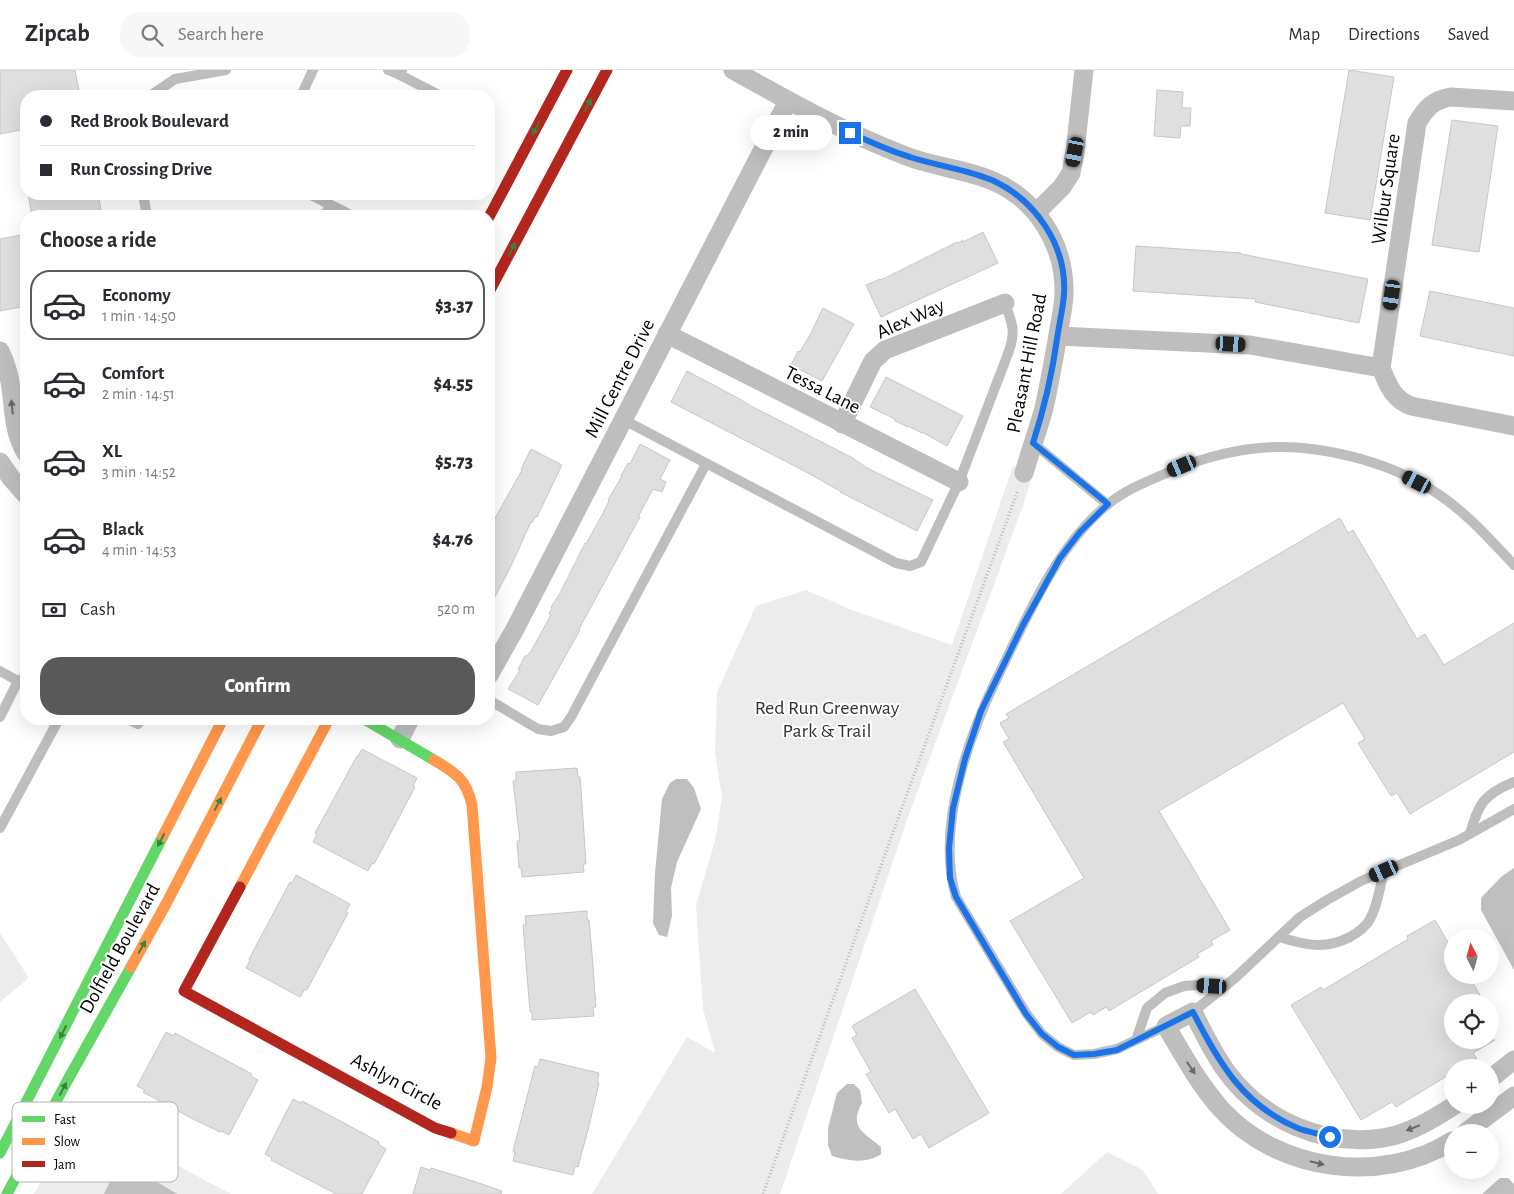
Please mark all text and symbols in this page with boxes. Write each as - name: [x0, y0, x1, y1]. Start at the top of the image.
- search box: [120, 12, 470, 57]
- icon: search: [138, 21, 166, 49]
- text: Zipcab: [25, 22, 90, 46]
- text: Search here: [178, 25, 264, 44]
- text: Map: [1289, 26, 1320, 44]
- text: Directions: [1348, 26, 1420, 44]
- text: Saved: [1448, 26, 1489, 44]
- one-way arrow: [584, 98, 592, 113]
- text: Red Brook Boulevard: [70, 112, 229, 131]
- callout: 2 min: [750, 116, 832, 150]
- one-way arrow: [532, 121, 540, 136]
- route end: [839, 122, 861, 144]
- text: 2 min: [773, 124, 809, 140]
- street label: Wilbur Square: [1368, 132, 1404, 246]
- car: [1064, 136, 1085, 168]
- text: Run Crossing Drive: [70, 160, 212, 179]
- text: Choose a ride: [40, 229, 156, 251]
- one-way arrow: [508, 242, 516, 256]
- car: [1382, 279, 1401, 311]
- icon: car: [42, 283, 87, 328]
- text: Economy: [102, 286, 171, 305]
- street label: Pleasant Hill Road: [1004, 292, 1050, 435]
- street label: Alex Way: [873, 295, 948, 343]
- text: $3.37: [435, 296, 473, 315]
- text: 1 min · 14:50: [102, 308, 176, 324]
- street label: Mill Centre Drive: [581, 316, 658, 441]
- car: [1215, 336, 1246, 352]
- icon: car: [42, 361, 87, 406]
- street label: Tessa Lane: [781, 362, 864, 417]
- text: Comfort: [102, 364, 164, 383]
- text: $4.55: [434, 374, 473, 393]
- text: 2 min · 14:51: [102, 386, 175, 402]
- one-way arrow: [8, 399, 16, 415]
- icon: car: [42, 439, 87, 484]
- text: XL: [102, 442, 122, 461]
- text: $5.73: [435, 452, 473, 471]
- car: [1165, 453, 1198, 479]
- text: 3 min · 14:52: [102, 464, 176, 480]
- car: [1400, 469, 1433, 495]
- icon: car: [42, 517, 87, 562]
- text: Black: [102, 520, 144, 539]
- text: $4.76: [433, 530, 473, 549]
- text: 4 min · 14:53: [102, 542, 176, 558]
- icon: cash: [40, 596, 68, 624]
- text: Cash: [80, 600, 116, 619]
- text: 520 m: [437, 601, 475, 617]
- button: Confirm: [40, 657, 475, 715]
- park label: Red Run Greenway Park & Trail: [755, 698, 900, 741]
- one-way arrow: [214, 796, 222, 811]
- one-way arrow: [156, 833, 165, 847]
- car: [1367, 858, 1400, 884]
- street label: Dolfield Boulevard: [76, 880, 164, 1017]
- north arrow: [1444, 929, 1499, 984]
- map controls: [1444, 929, 1499, 1179]
- one-way arrow: [137, 940, 146, 954]
- car: [1196, 978, 1227, 994]
- button: locate: [1444, 994, 1499, 1049]
- one-way arrow: [59, 1024, 68, 1039]
- street label: Ashlyn Circle: [348, 1050, 445, 1114]
- button: +: [1444, 1059, 1499, 1114]
- one-way arrow: [1186, 1061, 1196, 1075]
- one-way arrow: [58, 1082, 67, 1096]
- legend: [12, 1102, 178, 1182]
- text: Fast: [54, 1113, 76, 1127]
- one-way arrow: [1405, 1124, 1420, 1132]
- button: −: [1444, 1124, 1499, 1179]
- route start: [1319, 1126, 1341, 1148]
- text: Slow: [54, 1135, 81, 1149]
- text: Jam: [54, 1158, 76, 1172]
- one-way arrow: [1310, 1159, 1325, 1167]

